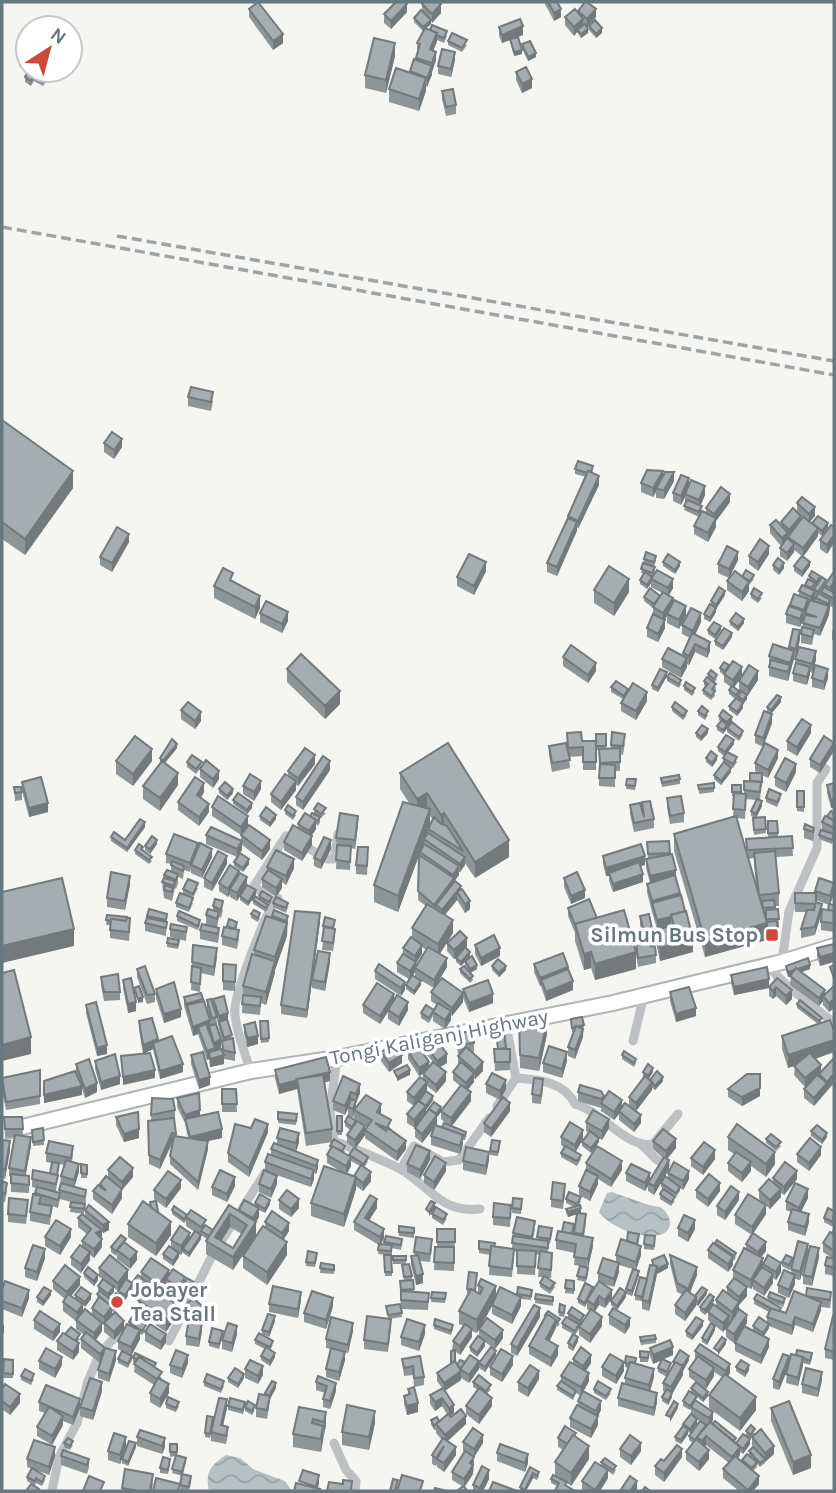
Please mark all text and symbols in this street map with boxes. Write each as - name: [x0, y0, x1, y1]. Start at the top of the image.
- north arrow: [14, 14, 84, 84]
- text: N: [46, 23, 70, 49]
- place label: Silmun Bus Stop: [590, 923, 758, 947]
- marker: Silmun Bus Stop: [764, 927, 780, 943]
- street label: Tongi Kaliganj Highway: [328, 1004, 550, 1070]
- place label: Jobayer Tea Stall: [131, 1278, 216, 1326]
- marker: Jobayer Tea Stall: [109, 1294, 125, 1310]

